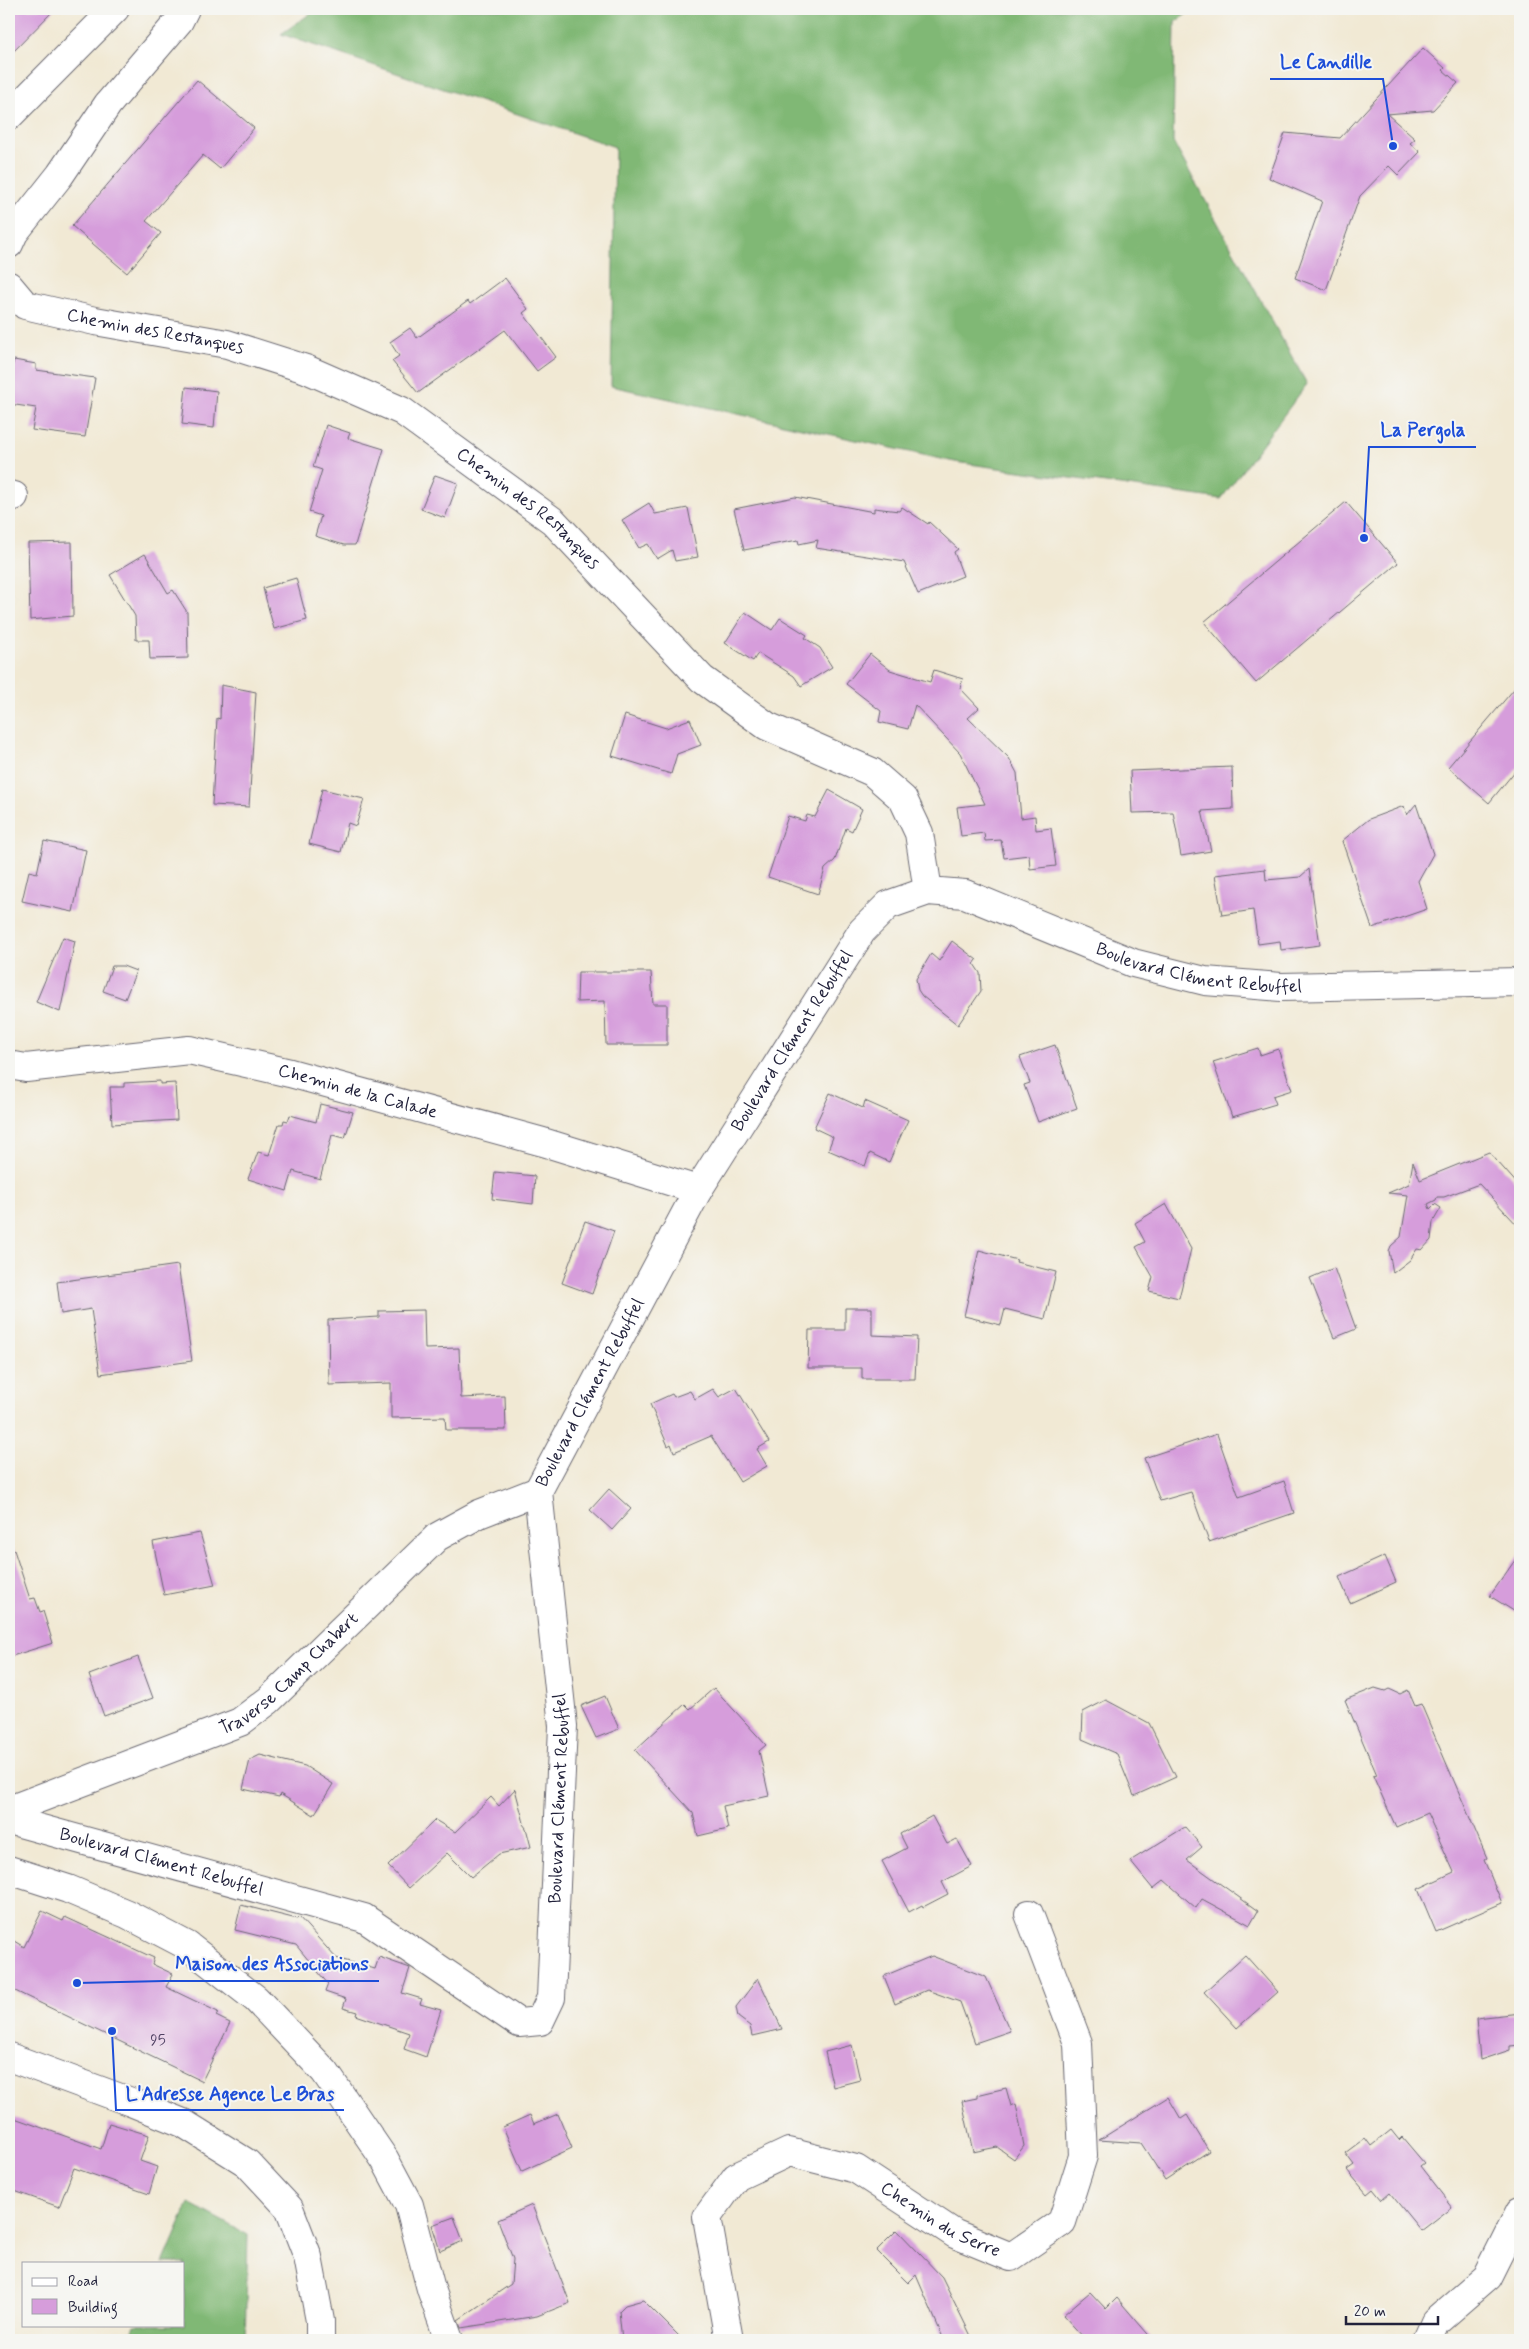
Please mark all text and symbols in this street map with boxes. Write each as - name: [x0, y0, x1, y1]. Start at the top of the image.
- callout: Le Candille: [1270, 45, 1383, 79]
- text: Le Candille: [1280, 50, 1373, 75]
- street label: Chemin des Restanques: [64, 303, 247, 361]
- callout: La Pergola: [1369, 413, 1476, 447]
- text: La Pergola: [1381, 418, 1466, 444]
- street label: Chemin des Restanques: [451, 442, 605, 575]
- street label: Boulevard Clément Rebuffel: [1092, 937, 1302, 999]
- street label: Boulevard Clément Rebuffel: [726, 946, 859, 1136]
- street label: Chemin de la Calade: [276, 1059, 440, 1125]
- street label: Boulevard Clément Rebuffel: [530, 1294, 650, 1491]
- street label: Traverse Camp Chabert: [216, 1607, 364, 1741]
- street label: Boulevard Clément Rebuffel: [543, 1692, 575, 1904]
- street label: Boulevard Clément Rebuffel: [57, 1822, 266, 1902]
- callout: Maison des Associations: [164, 1947, 379, 1981]
- text: Maison des Associations: [175, 1952, 369, 1977]
- house number: 95: [150, 2031, 166, 2051]
- callout: L'Adresse Agence Le Bras: [116, 2076, 344, 2110]
- text: L'Adresse Agence Le Bras: [126, 2082, 335, 2108]
- street label: Chemin du Serre: [876, 2176, 1004, 2263]
- legend: [22, 2262, 185, 2326]
- text: Road: [68, 2272, 98, 2292]
- scale bar: [1346, 2294, 1439, 2326]
- text: Building: [68, 2298, 118, 2319]
- text: 20 m: [1354, 2302, 1386, 2322]

